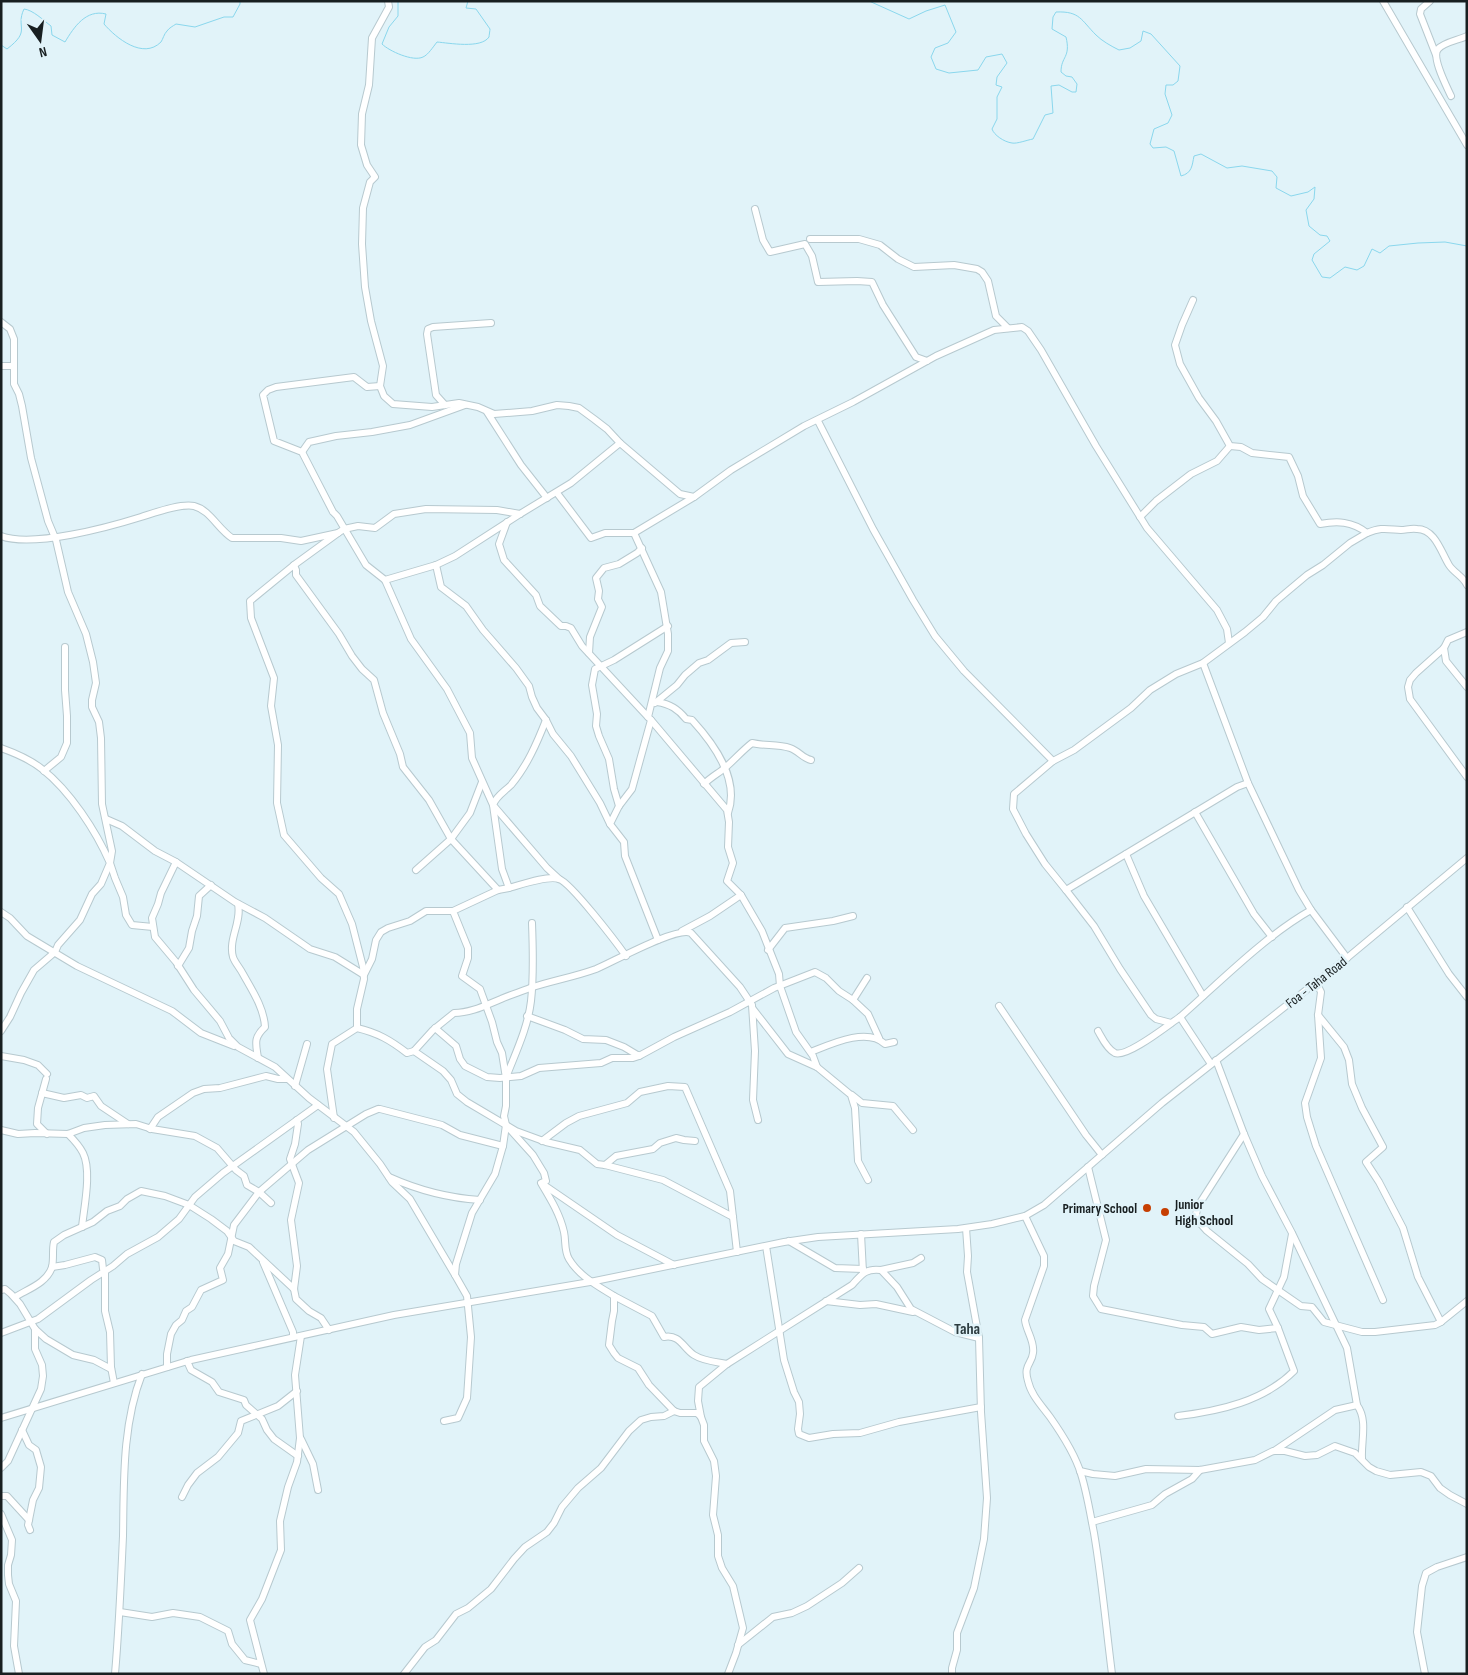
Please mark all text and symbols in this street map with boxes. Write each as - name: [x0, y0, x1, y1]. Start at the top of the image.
- north arrow: [15, 15, 65, 65]
- text: N: [37, 43, 49, 61]
- street label: Foa - Taha Road: [1282, 953, 1350, 1012]
- place label: Junior High School: [1174, 1196, 1233, 1229]
- place label: Primary School: [1063, 1200, 1137, 1217]
- marker: Primary School: [1141, 1202, 1153, 1214]
- marker: Junior High School: [1159, 1206, 1171, 1218]
- district label: Taha: [954, 1320, 980, 1339]

